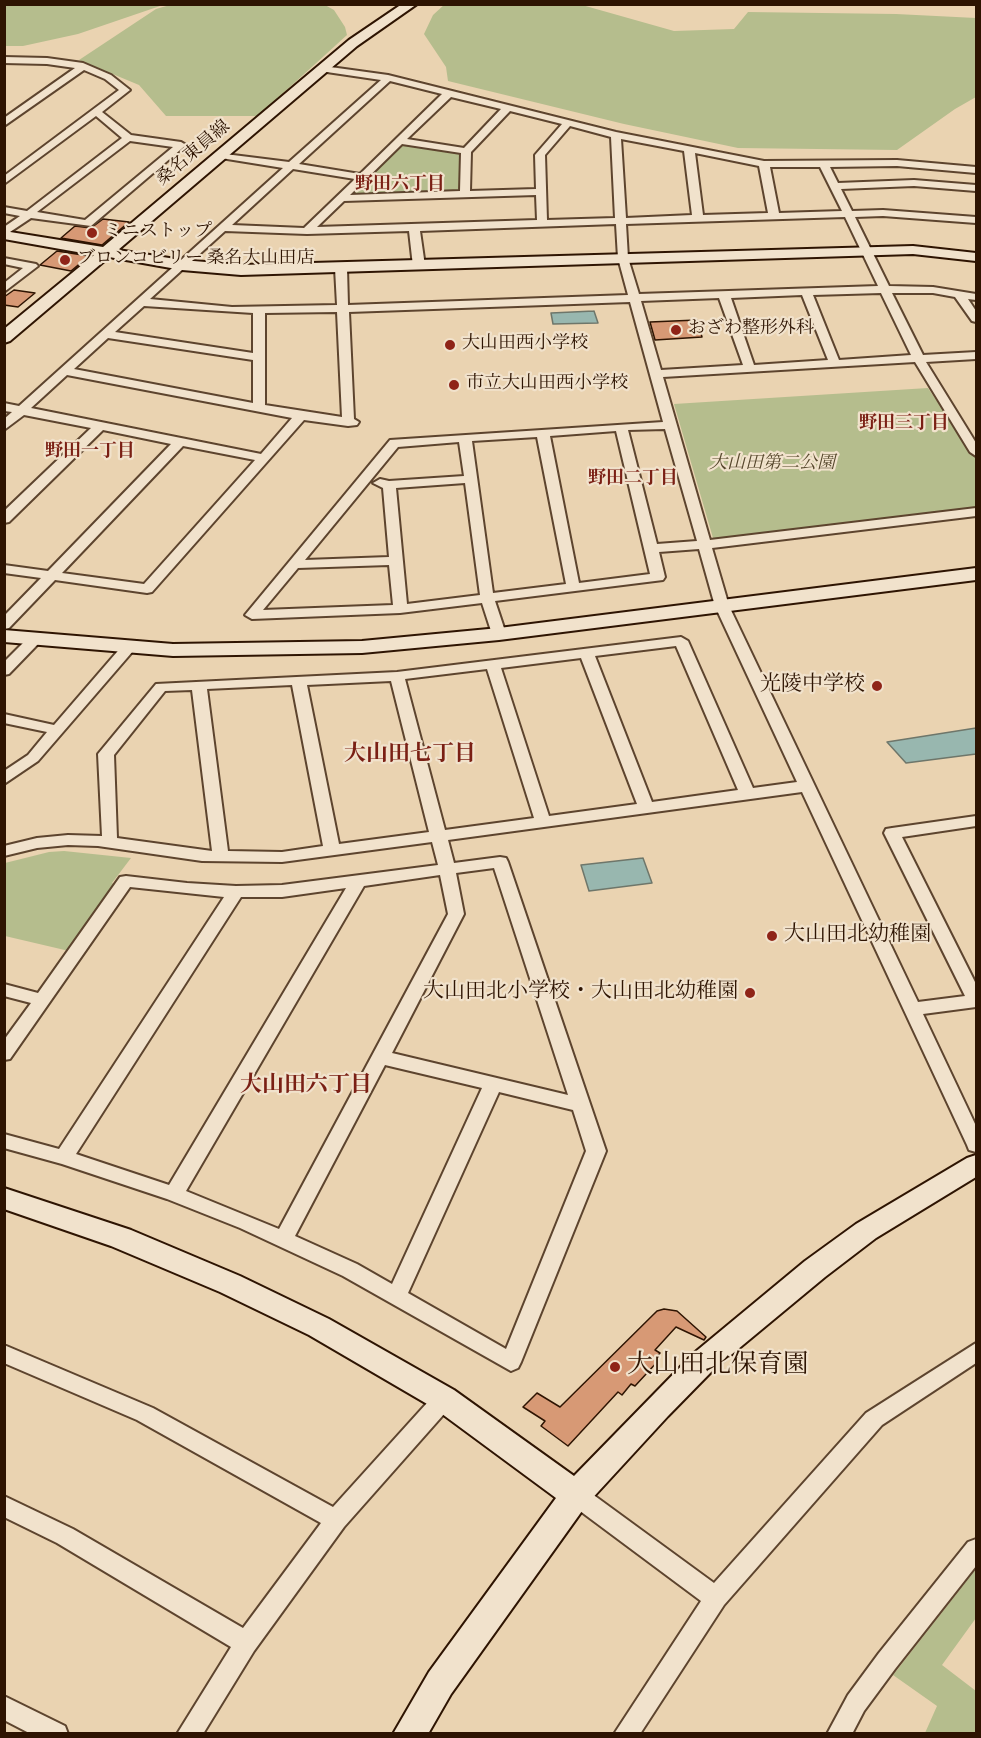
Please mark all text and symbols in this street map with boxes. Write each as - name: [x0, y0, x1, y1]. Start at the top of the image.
- street label: 桑名東員線: [153, 117, 235, 191]
- district label: 野田六丁目: [355, 175, 445, 197]
- place label: ミニストップ: [104, 222, 212, 244]
- marker: ミニストップ: [85, 226, 99, 240]
- place label: ブロンコビリー 桑名大山田店: [77, 249, 315, 271]
- marker: ブロンコビリー 桑名大山田店: [58, 253, 72, 267]
- place label: おざわ整形外科: [688, 319, 814, 341]
- marker: おざわ整形外科: [669, 323, 683, 337]
- place label: 大山田西小学校: [462, 334, 588, 356]
- marker: 大山田西小学校: [443, 338, 457, 352]
- place label: 市立大山田西小学校: [466, 374, 628, 396]
- marker: 市立大山田西小学校: [447, 378, 461, 392]
- district label: 野田三丁目: [859, 414, 949, 436]
- district label: 野田一丁目: [45, 442, 135, 464]
- park label: 大山田第二公園: [709, 454, 835, 476]
- district label: 野田二丁目: [588, 469, 678, 491]
- place label: 光陵中学校: [760, 673, 865, 699]
- marker: 光陵中学校: [870, 679, 884, 693]
- district label: 大山田七丁目: [344, 743, 476, 769]
- place label: 大山田北幼稚園: [784, 923, 931, 949]
- marker: 大山田北幼稚園: [765, 929, 779, 943]
- place label: 大山田北小学校・大山田北幼稚園: [423, 980, 738, 1006]
- marker: 大山田北小学校・大山田北幼稚園: [743, 986, 757, 1000]
- district label: 大山田六丁目: [240, 1074, 372, 1100]
- place label: 大山田北保育園: [627, 1351, 809, 1383]
- marker: 大山田北保育園: [608, 1360, 622, 1374]

